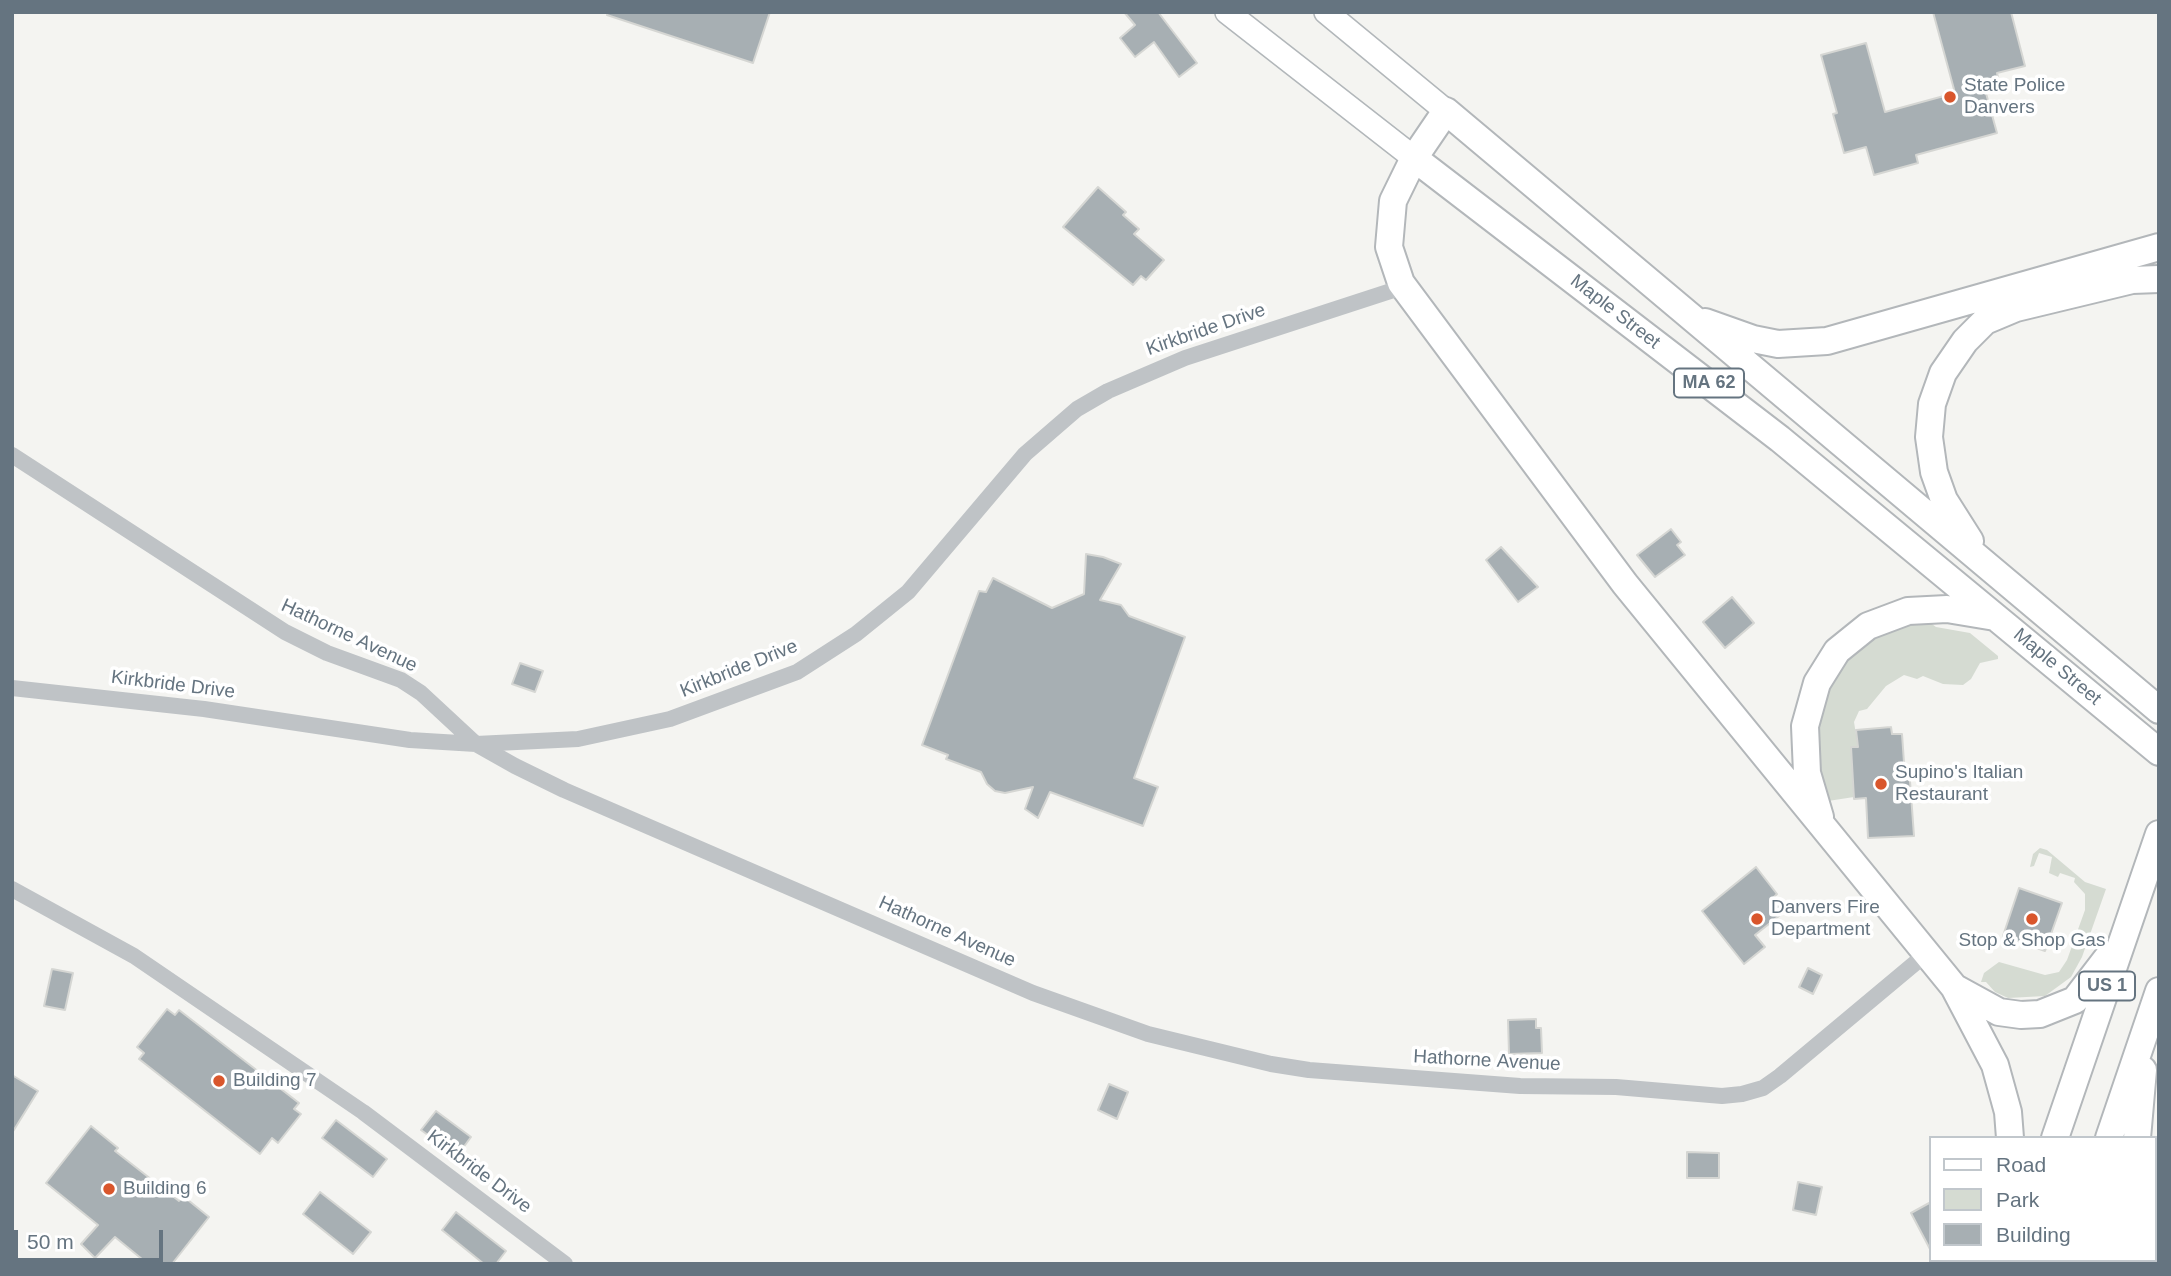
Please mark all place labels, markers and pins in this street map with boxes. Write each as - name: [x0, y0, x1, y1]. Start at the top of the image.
- place label: State Police Danvers: [1964, 75, 2065, 119]
- marker: State Police Danvers: [1942, 89, 1958, 105]
- place label: Supino's Italian Restaurant: [1895, 762, 2023, 806]
- marker: Supino's Italian Restaurant: [1873, 776, 1889, 792]
- place label: Danvers Fire Department: [1771, 897, 1880, 941]
- marker: Danvers Fire Department: [1749, 911, 1765, 927]
- marker: Stop & Shop Gas: [2024, 911, 2040, 927]
- place label: Stop & Shop Gas: [1959, 930, 2105, 952]
- place label: Building 7: [233, 1070, 316, 1092]
- marker: Building 7: [211, 1073, 227, 1089]
- place label: Building 6: [123, 1178, 206, 1200]
- marker: Building 6: [101, 1181, 117, 1197]

